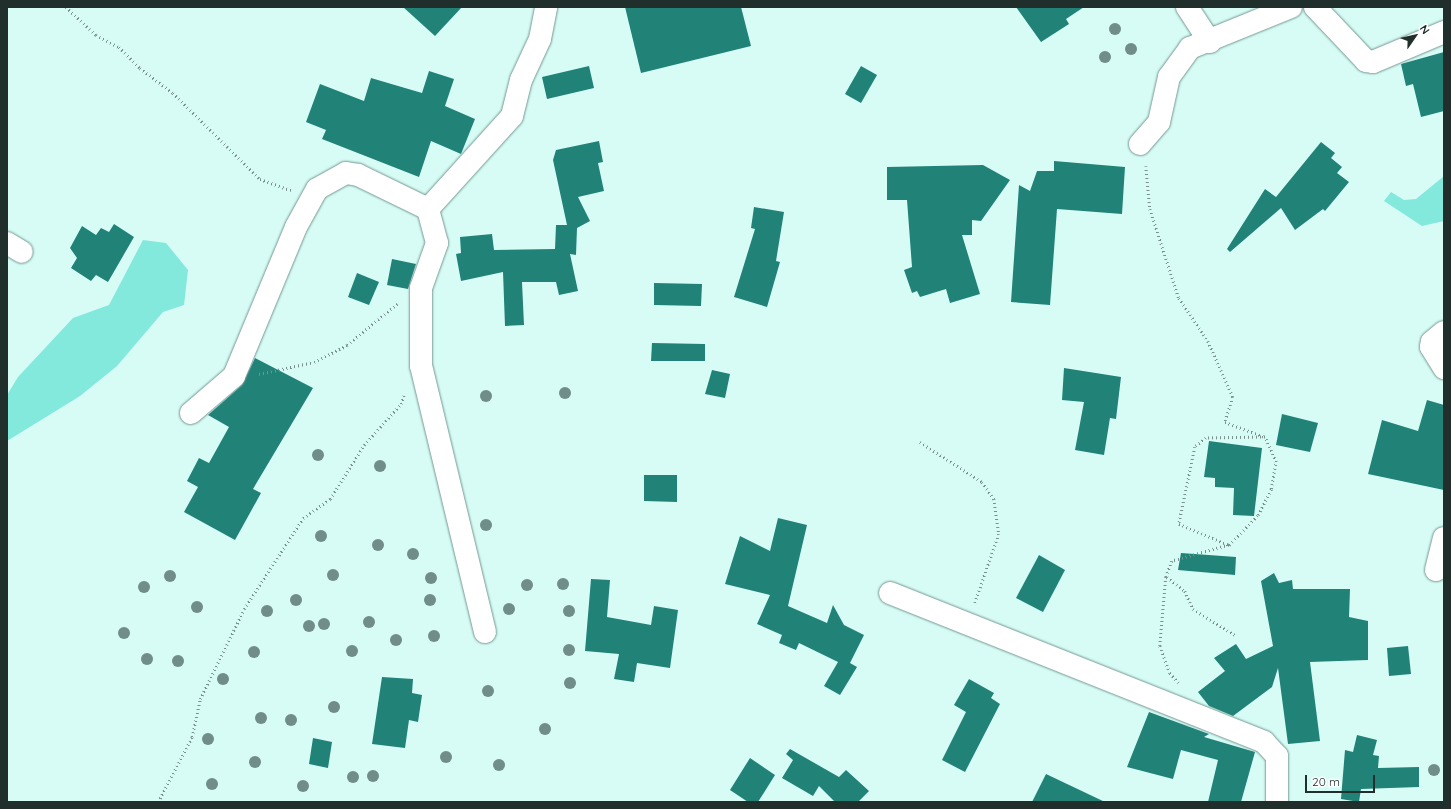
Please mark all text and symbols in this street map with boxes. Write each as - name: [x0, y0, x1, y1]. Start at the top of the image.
- north arrow: [1395, 16, 1435, 56]
- text: N: [1417, 22, 1433, 37]
- scale bar: [1307, 767, 1377, 793]
- text: 20 m: [1312, 774, 1340, 789]

